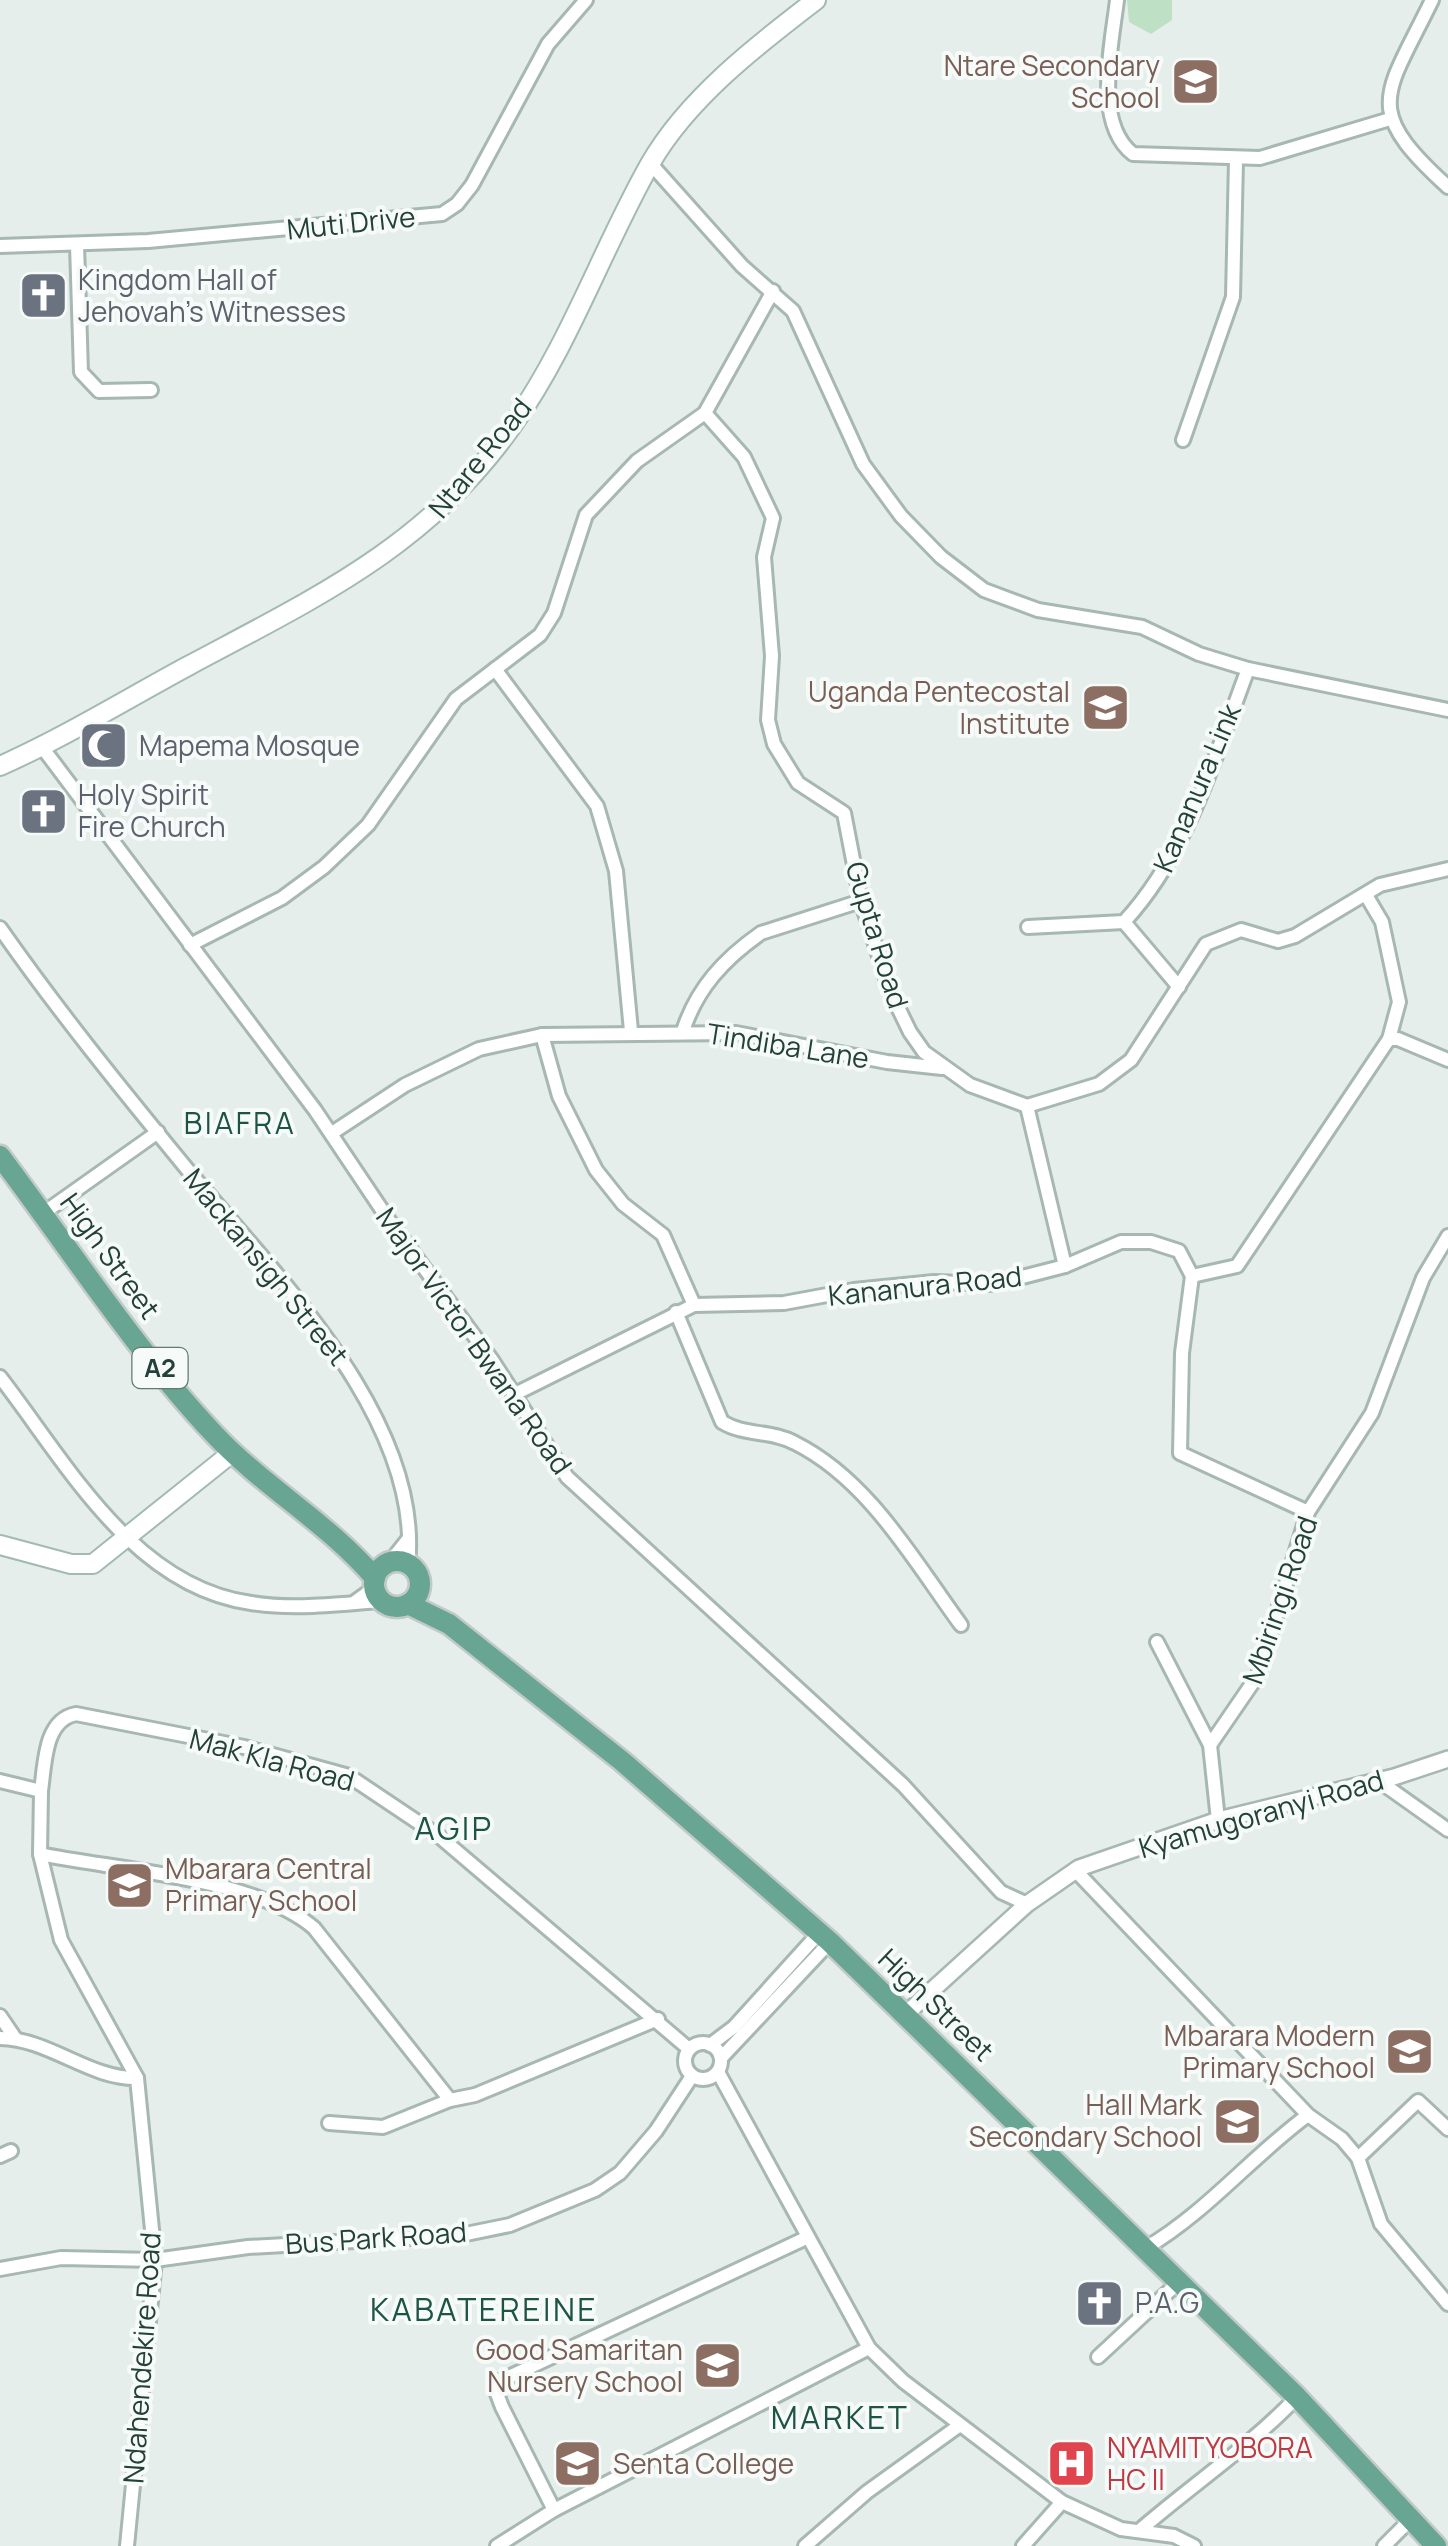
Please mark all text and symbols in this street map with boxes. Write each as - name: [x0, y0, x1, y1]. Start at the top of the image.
- place label: Ntare Secondary School: [944, 46, 1160, 116]
- school or university icon: Ntare Secondary School: [1169, 56, 1221, 108]
- street label: Muti Drive: [285, 196, 417, 248]
- place label: Kingdom Hall of Jehovah's Witnesses: [78, 260, 346, 330]
- church icon: Kingdom Hall of Jehovah's Witnesses: [17, 270, 69, 322]
- street label: Ntare Road: [419, 389, 539, 525]
- place label: Uganda Pentecostal Institute: [808, 672, 1070, 742]
- school or university icon: Uganda Pentecostal Institute: [1079, 682, 1131, 734]
- street label: Kananura Link: [1143, 696, 1249, 878]
- mosque icon: Mapema Mosque: [78, 720, 130, 772]
- place label: Mapema Mosque: [139, 726, 360, 764]
- place label: Holy Spirit Fire Church: [78, 775, 226, 845]
- church icon: Holy Spirit Fire Church: [17, 785, 69, 837]
- street label: Gupta Road: [838, 857, 918, 1013]
- street label: Tindiba Lane: [704, 1013, 872, 1077]
- district label: BIAFRA: [184, 1102, 296, 1143]
- street label: Mackansigh Street: [176, 1160, 358, 1373]
- street label: High Street: [52, 1185, 169, 1326]
- street label: Major Victor Bwana Road: [368, 1200, 581, 1481]
- street label: Kananura Road: [826, 1256, 1024, 1314]
- road number: A2: [132, 1348, 188, 1388]
- street label: Mbiringi Road: [1233, 1511, 1326, 1689]
- street label: Mak Kla Road: [186, 1719, 359, 1799]
- street label: Kyamugoranyi Road: [1134, 1760, 1388, 1866]
- district label: AGIP: [415, 1806, 494, 1850]
- place label: Mbarara Central Primary School: [165, 1849, 372, 1919]
- school or university icon: Mbarara Central Primary School: [104, 1859, 156, 1911]
- street label: High Street: [871, 1940, 1003, 2069]
- place label: Mbarara Modern Primary School: [1164, 2016, 1375, 2086]
- school or university icon: Mbarara Modern Primary School: [1384, 2026, 1436, 2078]
- place label: Hall Mark Secondary School: [969, 2085, 1203, 2155]
- school or university icon: Hall Mark Secondary School: [1211, 2095, 1263, 2147]
- street label: Bus Park Road: [284, 2212, 468, 2262]
- street label: Ndahendekire Road: [113, 2231, 169, 2485]
- church icon: P.A.G: [1074, 2277, 1126, 2329]
- place label: P.A.G: [1135, 2283, 1199, 2321]
- district label: KABATEREINE: [370, 2287, 598, 2331]
- place label: Good Samaritan Nursery School: [476, 2330, 683, 2400]
- school or university icon: Good Samaritan Nursery School: [692, 2340, 744, 2392]
- district label: MARKET: [771, 2395, 909, 2439]
- place label: NYAMITYOBORA HC II: [1107, 2428, 1313, 2498]
- school or university icon: Senta College: [552, 2438, 604, 2490]
- hospital icon: NYAMITYOBORA HC II: [1046, 2438, 1098, 2490]
- place label: Senta College: [613, 2444, 794, 2482]

